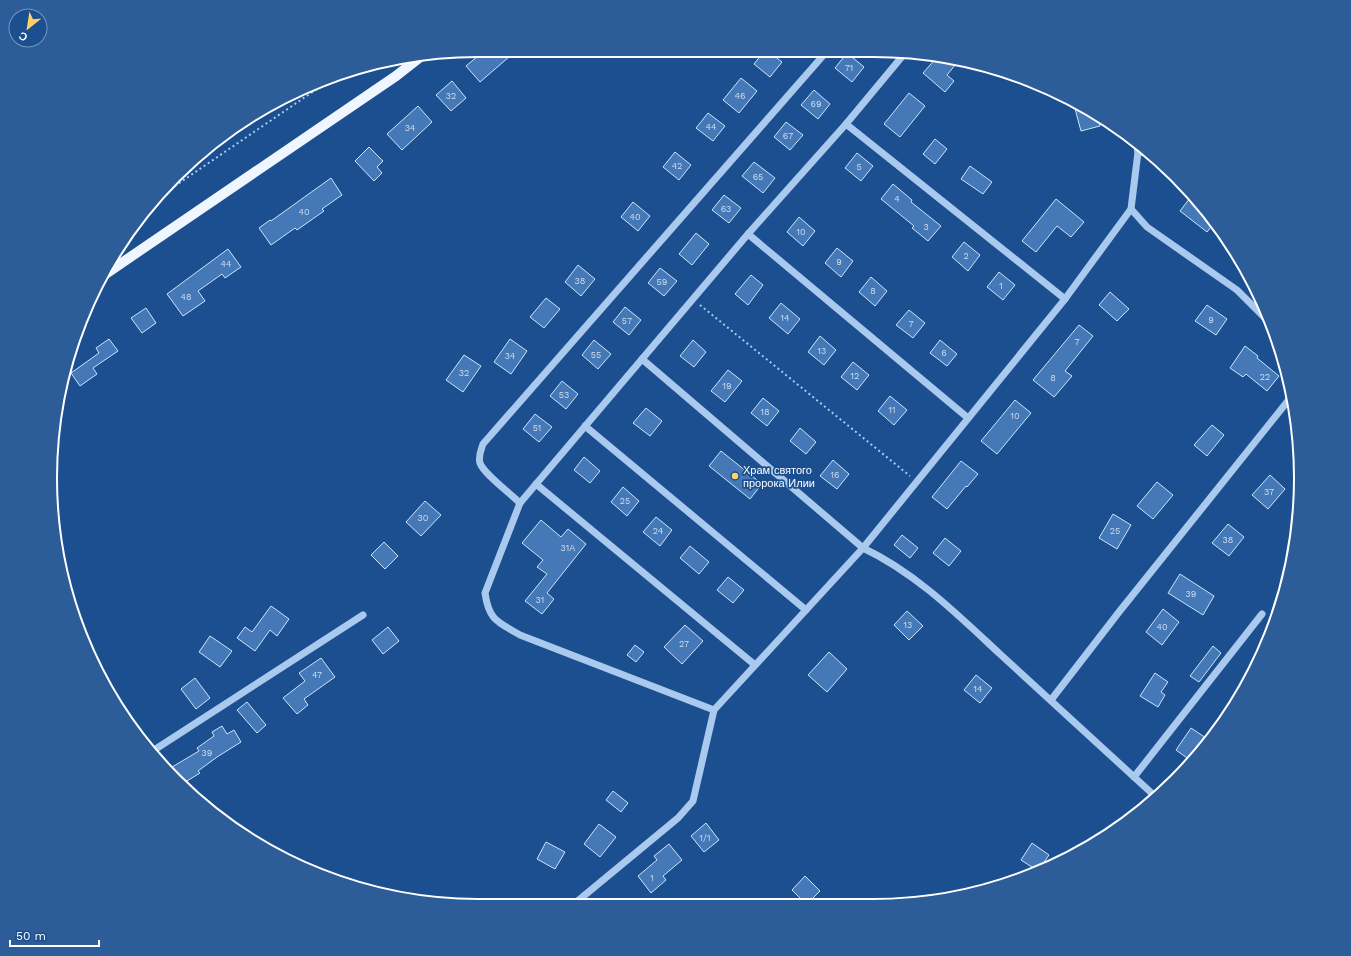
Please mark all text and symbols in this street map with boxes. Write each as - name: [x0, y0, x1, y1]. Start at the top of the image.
- north arrow: [8, 8, 48, 48]
- text: С: [17, 29, 30, 44]
- house number: 71: [845, 63, 853, 73]
- house number: 32: [446, 91, 456, 101]
- house number: 46: [735, 91, 745, 101]
- house number: 69: [810, 99, 822, 109]
- house number: 44: [706, 122, 717, 132]
- house number: 34: [405, 123, 416, 133]
- house number: 67: [783, 131, 793, 141]
- house number: 42: [672, 161, 682, 171]
- house number: 5: [856, 162, 862, 172]
- house number: 65: [753, 172, 763, 182]
- house number: 4: [894, 194, 900, 204]
- house number: 63: [721, 204, 731, 214]
- house number: 40: [298, 207, 310, 217]
- house number: 40: [629, 212, 641, 222]
- house number: 3: [923, 222, 929, 232]
- house number: 10: [796, 227, 806, 237]
- house number: 2: [963, 251, 969, 261]
- house number: 9: [836, 257, 842, 267]
- house number: 44: [221, 259, 232, 269]
- house number: 38: [575, 276, 585, 286]
- house number: 59: [657, 277, 667, 287]
- house number: 1: [999, 281, 1003, 291]
- house number: 8: [870, 286, 876, 296]
- house number: 48: [180, 292, 192, 302]
- house number: 14: [780, 313, 790, 323]
- house number: 9: [1208, 315, 1214, 325]
- house number: 57: [622, 316, 632, 326]
- house number: 7: [908, 319, 914, 329]
- house number: 7: [1074, 337, 1080, 347]
- house number: 13: [818, 346, 826, 356]
- house number: 6: [941, 348, 947, 358]
- house number: 55: [591, 350, 601, 360]
- house number: 34: [505, 351, 516, 361]
- house number: 32: [459, 368, 469, 378]
- house number: 12: [851, 371, 859, 381]
- house number: 22: [1260, 372, 1270, 382]
- house number: 8: [1050, 373, 1056, 383]
- house number: 19: [722, 381, 732, 391]
- house number: 53: [559, 390, 569, 400]
- house number: 11: [888, 405, 896, 415]
- house number: 18: [760, 407, 770, 417]
- house number: 10: [1010, 411, 1020, 421]
- house number: 51: [533, 423, 541, 433]
- place label: Храм святого пророка Илии: [743, 464, 815, 490]
- house number: 16: [831, 470, 839, 480]
- marker: Храм святого пророка Илии: [730, 471, 740, 481]
- house number: 37: [1264, 487, 1274, 497]
- house number: 25: [620, 496, 630, 506]
- house number: 30: [418, 513, 429, 523]
- house number: 24: [653, 526, 664, 536]
- house number: 25: [1110, 526, 1120, 536]
- house number: 38: [1223, 535, 1233, 545]
- house number: 31А: [561, 543, 575, 553]
- house number: 39: [1186, 589, 1196, 599]
- house number: 31: [536, 595, 544, 605]
- house number: 13: [904, 620, 912, 630]
- house number: 40: [1156, 622, 1168, 632]
- house number: 27: [679, 639, 689, 649]
- house number: 47: [312, 670, 322, 680]
- house number: 14: [973, 684, 983, 694]
- house number: 39: [202, 748, 212, 758]
- house number: 1/1: [700, 833, 710, 843]
- house number: 1: [650, 873, 654, 883]
- scale bar: [10, 922, 99, 948]
- text: 50 m: [16, 929, 46, 943]

